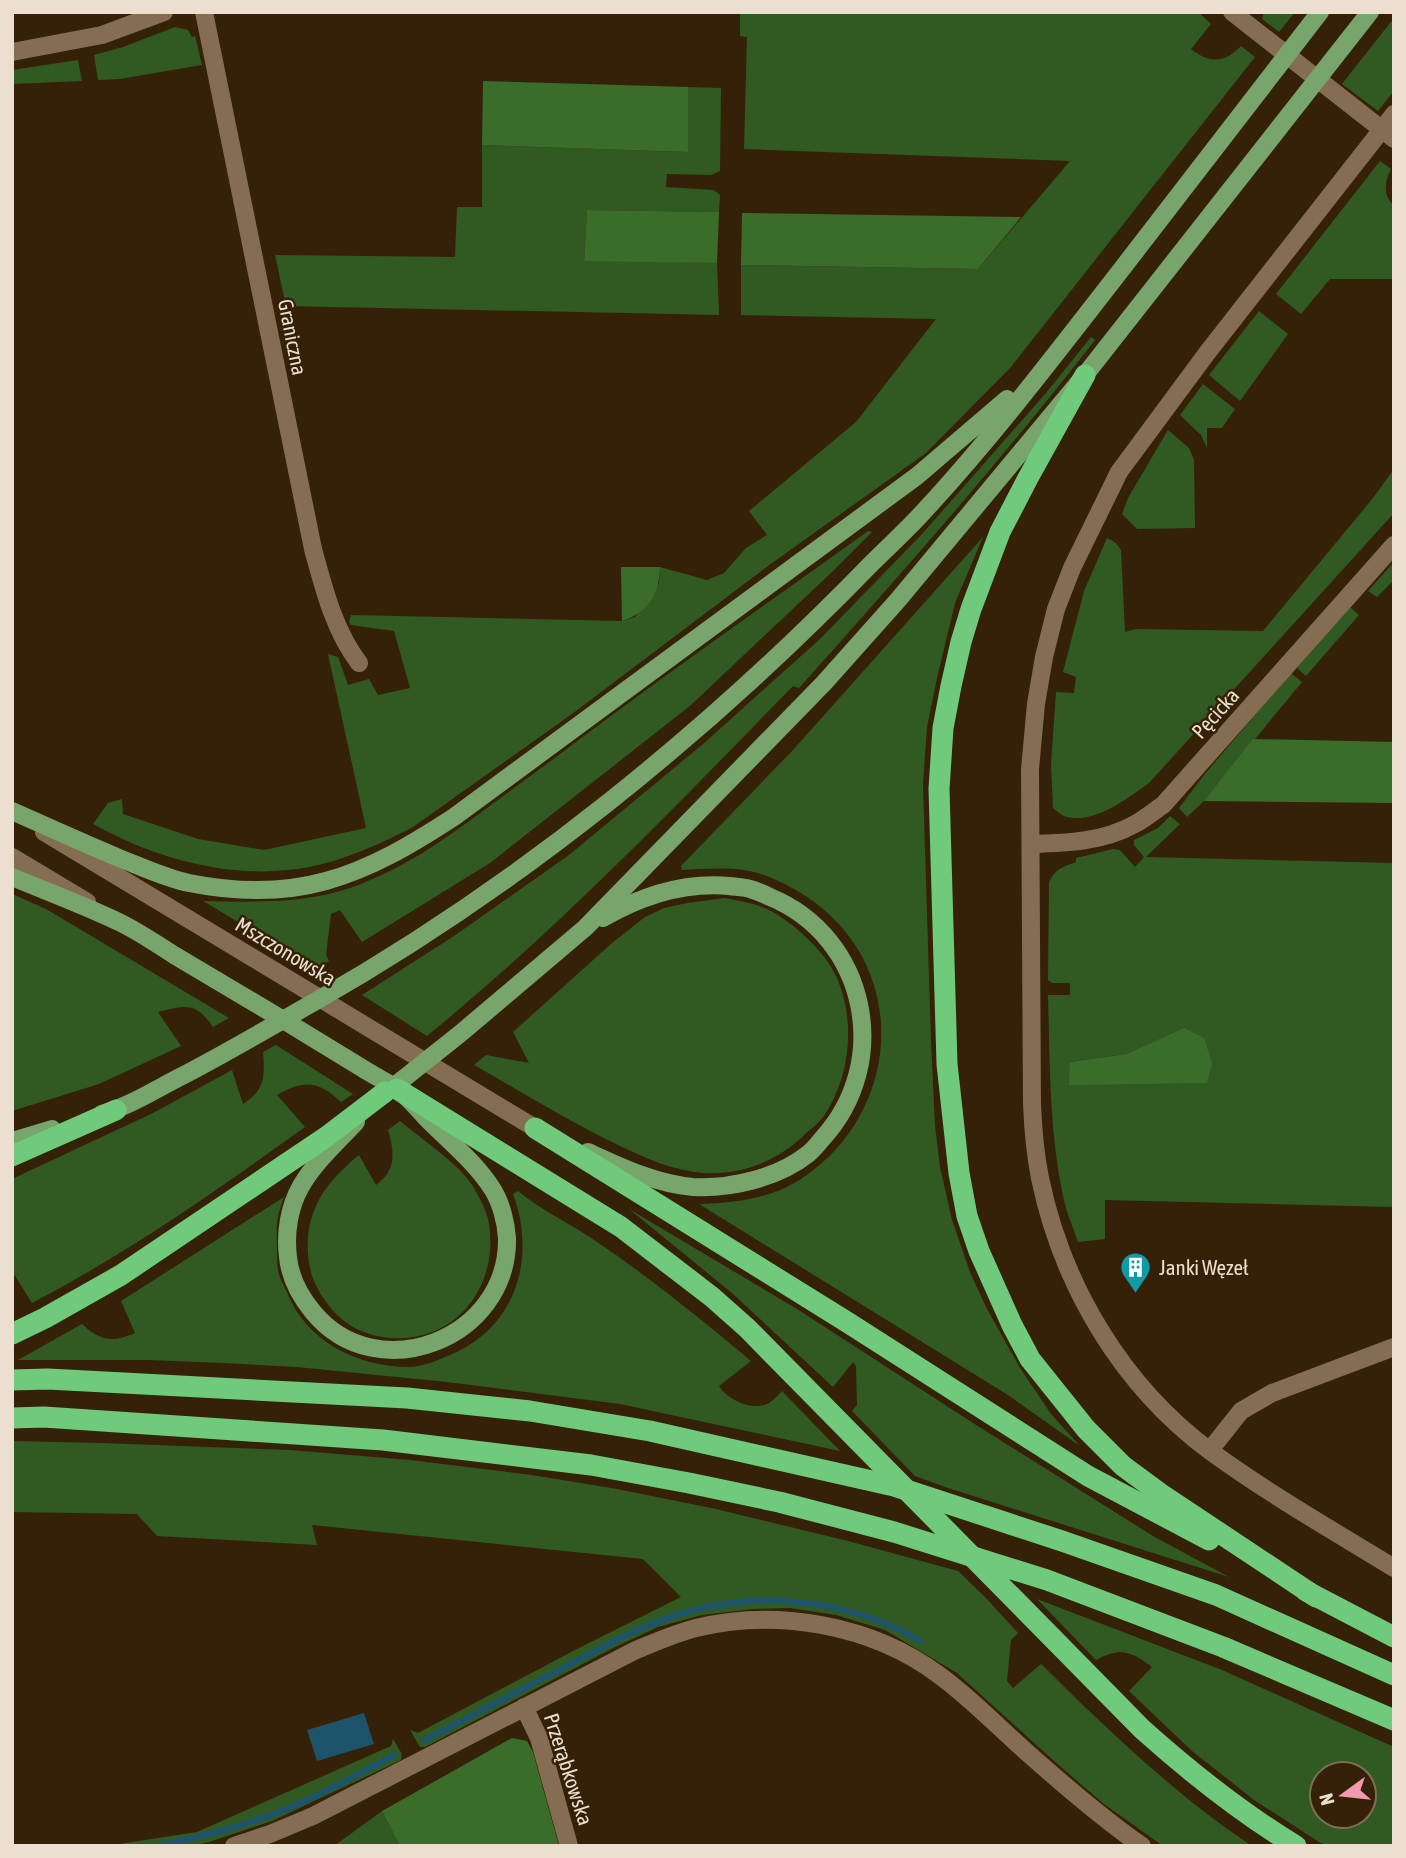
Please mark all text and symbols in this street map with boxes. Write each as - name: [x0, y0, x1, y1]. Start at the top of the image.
- street label: Graniczna: [274, 297, 312, 377]
- street label: Pęcicka: [1186, 683, 1244, 743]
- street label: Mszczonowska: [232, 912, 340, 990]
- building icon: Janki Węzeł: [1119, 1250, 1153, 1294]
- place label: Janki Węzeł: [1159, 1255, 1249, 1279]
- street label: Przerąbkowska: [540, 1710, 598, 1828]
- north arrow: [1308, 1760, 1378, 1830]
- text: N: [1315, 1791, 1339, 1808]

